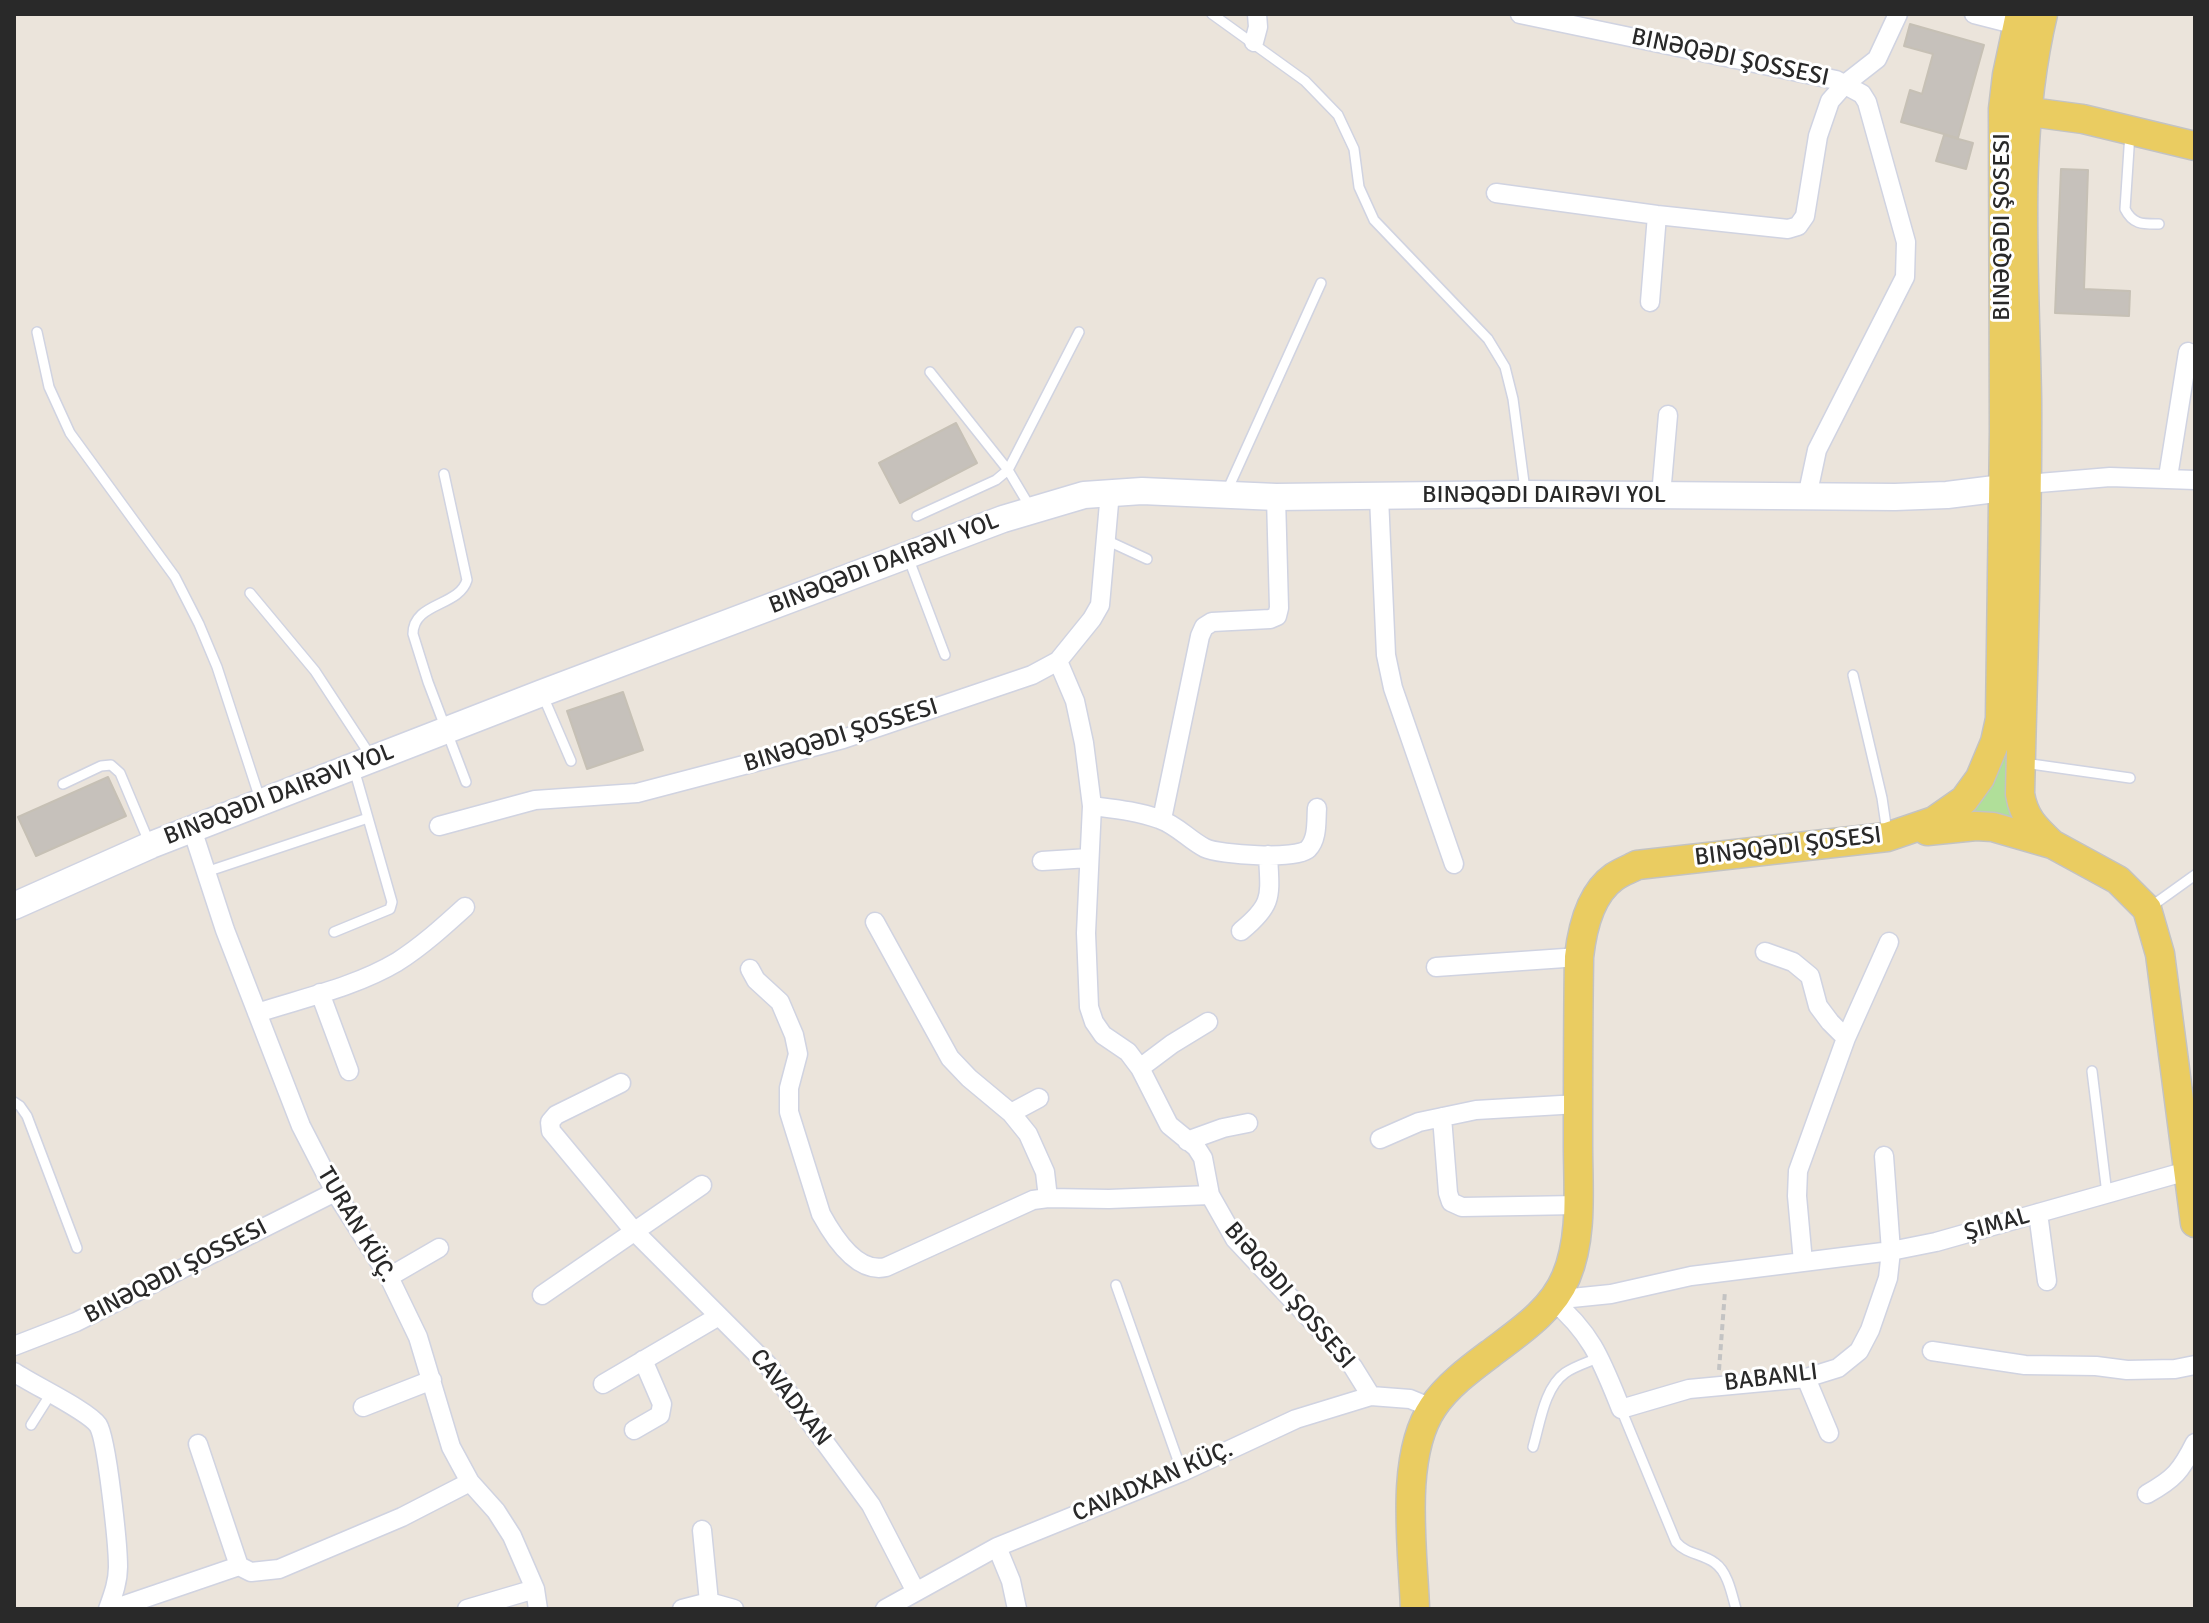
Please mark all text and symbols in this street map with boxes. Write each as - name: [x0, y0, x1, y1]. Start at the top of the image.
- street label: BINƏQƏDI ŞOSSESI: [1628, 23, 1832, 93]
- street label: BINƏQƏDI ŞOSESI: [1989, 133, 2017, 321]
- street label: BINƏQƏDI DAIRƏVI YOL: [1422, 482, 1666, 510]
- street label: BINƏQƏDI DAIRƏVI YOL: [765, 507, 1003, 621]
- street label: BINƏQƏDI ŞOSSESI: [740, 693, 942, 779]
- street label: BINƏQƏDI DAIRƏVI YOL: [160, 738, 398, 852]
- street label: BINƏQƏDI ŞOSESI: [1693, 821, 1883, 873]
- street label: TURAN KÜÇ.: [310, 1162, 402, 1288]
- street label: ŞIMAL: [1961, 1202, 2033, 1248]
- street label: BINƏQƏDI ŞOSSESI: [80, 1213, 272, 1331]
- street label: BIƏQƏDI ŞOSSESI: [1217, 1217, 1361, 1375]
- street label: CAVADXAN: [743, 1344, 837, 1452]
- street label: BABANLI: [1723, 1358, 1819, 1398]
- street label: CAVADXAN KÜÇ.: [1068, 1435, 1238, 1529]

